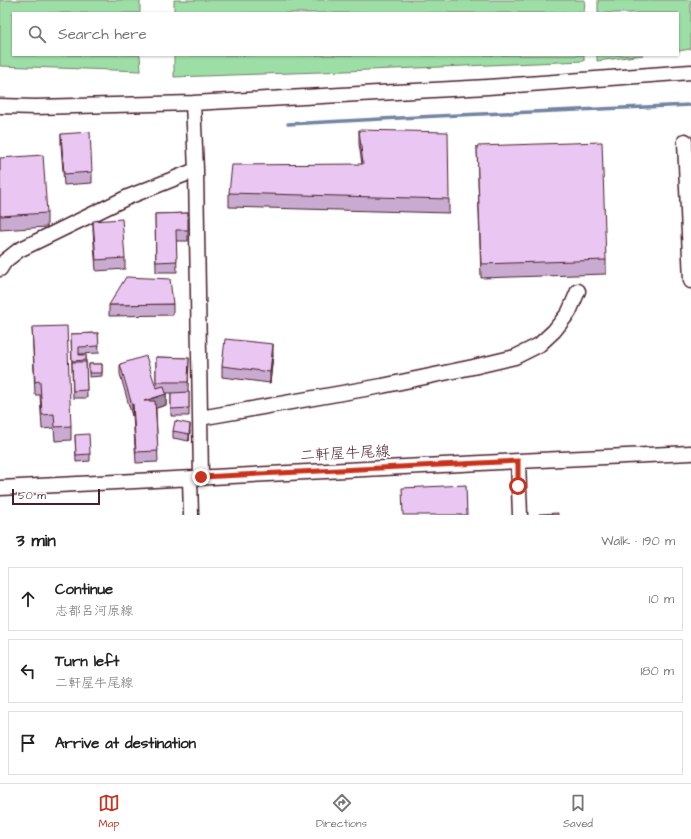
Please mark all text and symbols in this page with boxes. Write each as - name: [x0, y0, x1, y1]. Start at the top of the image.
- search box: [12, 12, 679, 56]
- icon: search: [26, 23, 48, 45]
- text: Search here: [58, 24, 147, 45]
- street label: 二軒屋牛尾線: [300, 441, 391, 466]
- route end: [192, 468, 210, 486]
- route start: [509, 477, 527, 495]
- scale bar: [12, 487, 100, 506]
- text: 50 m: [18, 488, 46, 503]
- text: 3 min: [16, 529, 56, 553]
- text: Walk · 190 m: [601, 532, 675, 550]
- text: Continue: [55, 579, 113, 600]
- icon: ahead: [17, 588, 39, 610]
- text: 10 m: [649, 590, 674, 608]
- text: 志都呂河原線: [55, 602, 133, 620]
- text: Turn left: [55, 651, 119, 672]
- icon: left: [17, 660, 39, 682]
- text: 180 m: [640, 662, 674, 680]
- text: 二軒屋牛尾線: [55, 674, 133, 692]
- icon: arrive: [17, 732, 39, 754]
- text: Arrive at destination: [55, 733, 196, 754]
- tab: Map: [98, 792, 120, 831]
- tab: Directions: [316, 792, 367, 831]
- tab: Saved: [563, 792, 593, 831]

